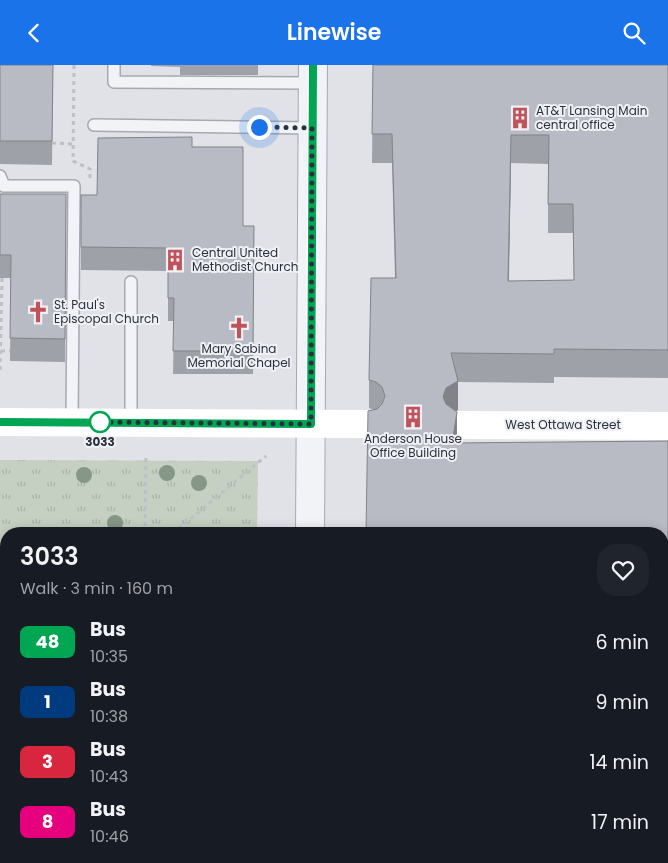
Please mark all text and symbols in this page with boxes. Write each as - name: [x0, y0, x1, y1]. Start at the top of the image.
- text: Linewise: [287, 17, 381, 48]
- icon: back: [20, 19, 48, 47]
- icon: search: [620, 19, 648, 47]
- place label: AT&T Lansing Main central office: [536, 102, 647, 133]
- building icon: AT&T Lansing Main central office: [507, 105, 533, 131]
- your location: [247, 115, 272, 140]
- place label: Central United Methodist Church: [192, 244, 298, 275]
- building icon: Central United Methodist Church: [162, 247, 188, 273]
- place label: St. Paul's Episcopal Church: [54, 296, 159, 327]
- church icon: St. Paul's Episcopal Church: [25, 299, 51, 325]
- church icon: Mary Sabina Memorial Chapel: [226, 315, 252, 341]
- place label: Mary Sabina Memorial Chapel: [187, 340, 291, 371]
- building icon: Anderson House Office Building: [400, 404, 426, 430]
- marker: 3033: [89, 411, 111, 433]
- street label: West Ottawa Street: [505, 416, 621, 433]
- place label: Anderson House Office Building: [364, 430, 462, 461]
- place label: 3033: [85, 433, 115, 450]
- text: 3033: [20, 540, 79, 573]
- button: heart: [597, 544, 649, 596]
- text: Walk · 3 min · 160 m: [20, 577, 173, 600]
- text: Bus: [90, 616, 126, 643]
- text: 48: [36, 629, 59, 654]
- text: 6 min: [595, 629, 649, 656]
- text: 10:35: [90, 645, 128, 668]
- text: Bus: [90, 676, 126, 703]
- text: 1: [44, 689, 51, 714]
- text: 9 min: [596, 689, 649, 716]
- text: 10:38: [90, 705, 128, 728]
- text: Bus: [90, 736, 126, 763]
- text: 3: [42, 749, 53, 774]
- text: 14 min: [589, 749, 649, 776]
- text: 10:43: [90, 765, 128, 788]
- text: Bus: [90, 796, 126, 823]
- text: 8: [42, 809, 53, 834]
- text: 17 min: [591, 809, 649, 836]
- text: 10:46: [90, 825, 129, 848]

